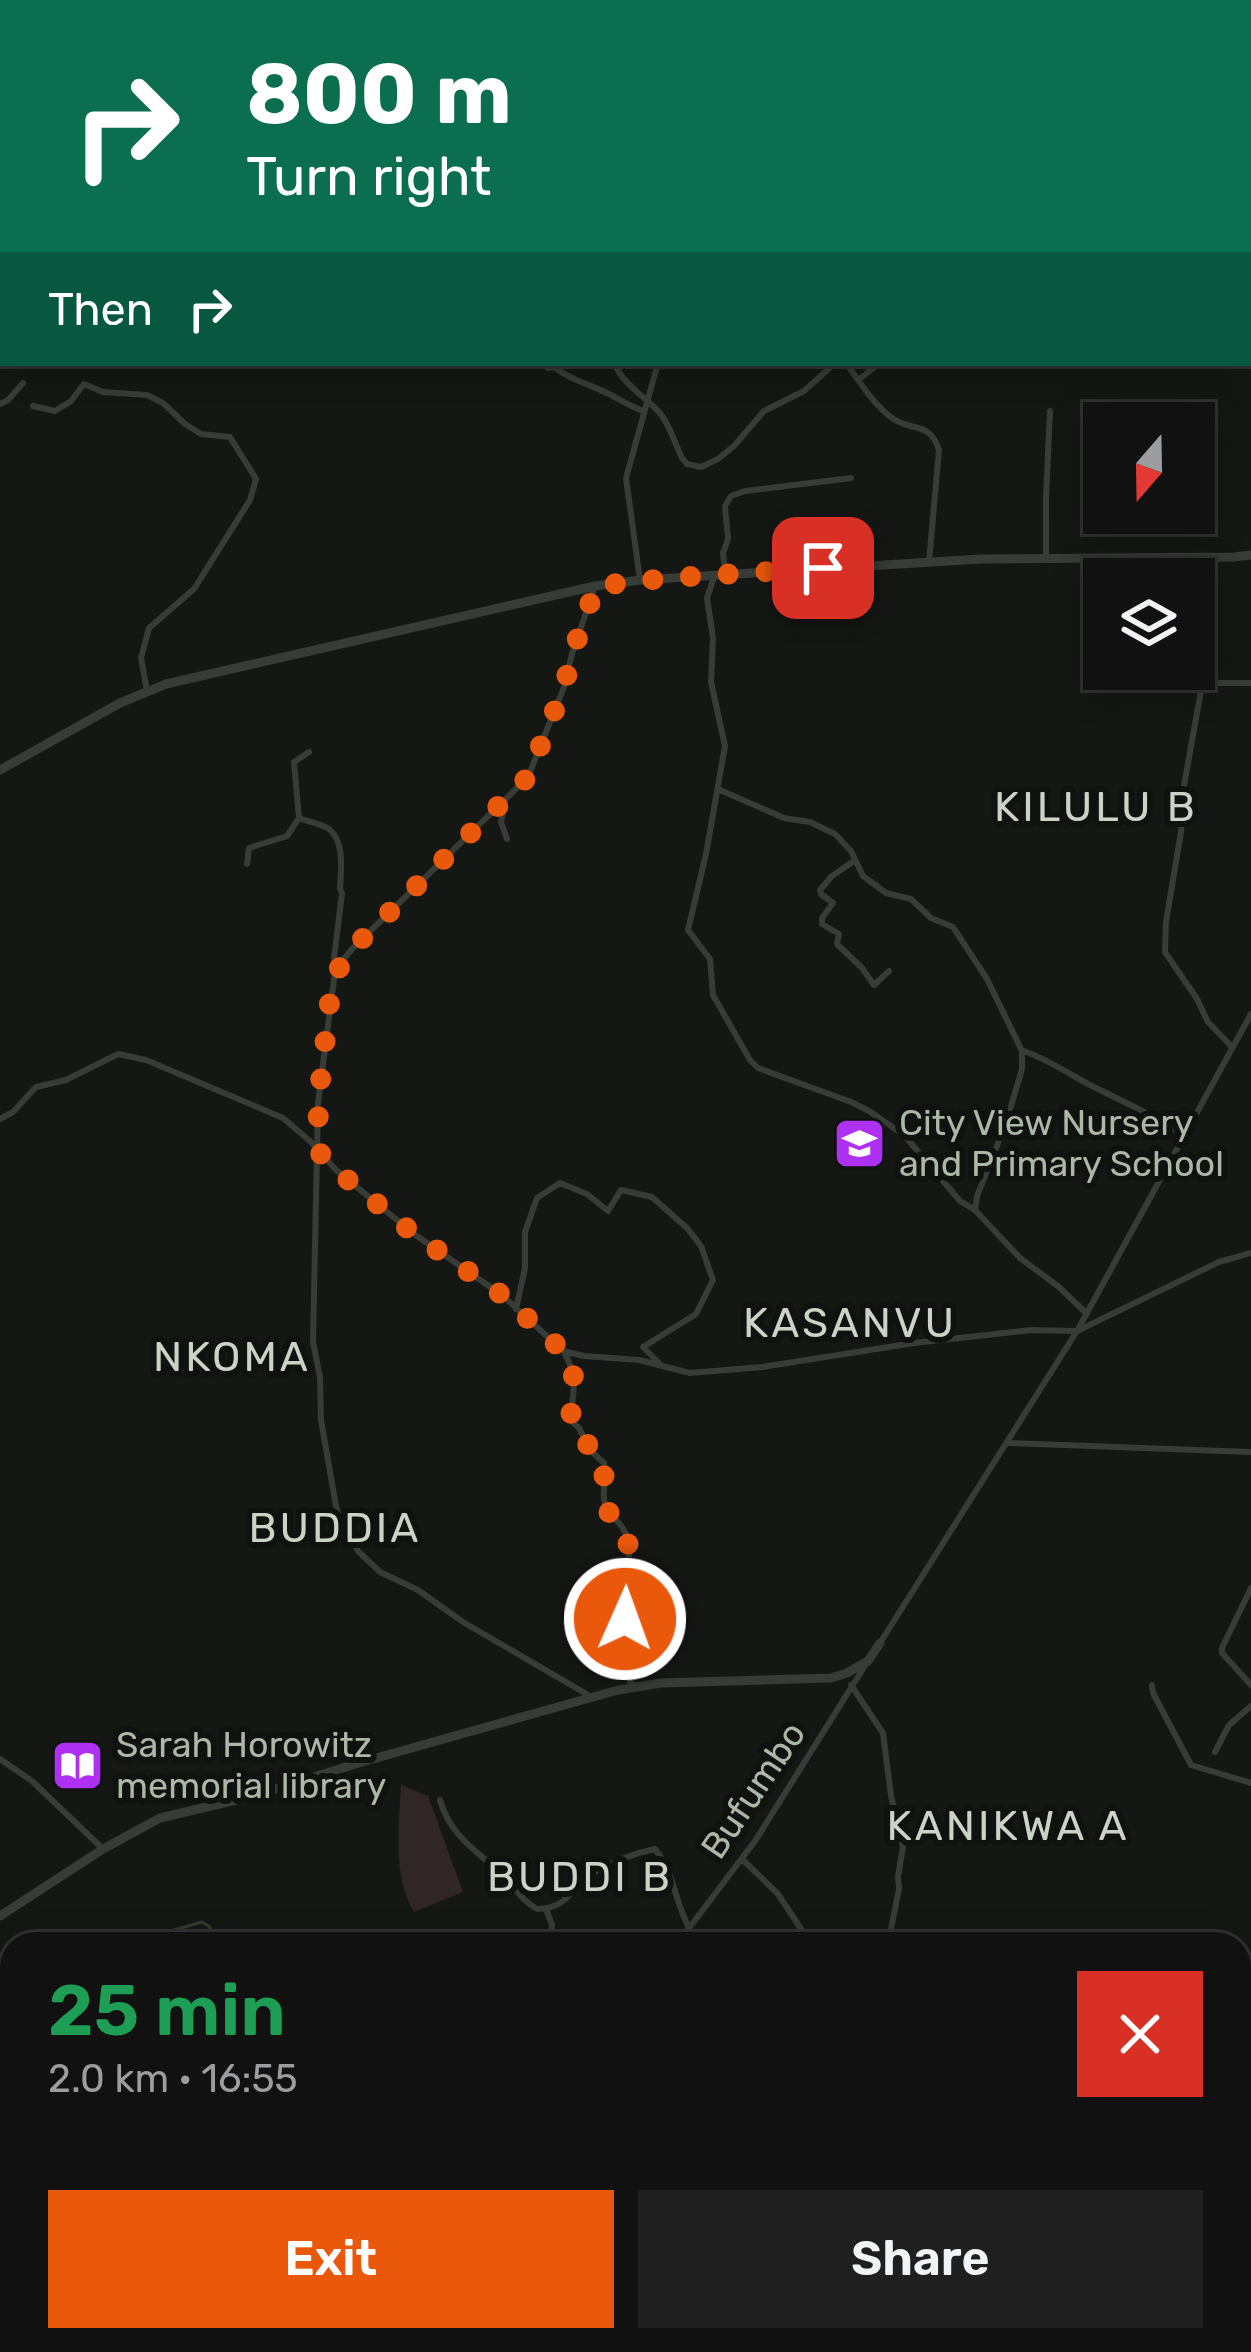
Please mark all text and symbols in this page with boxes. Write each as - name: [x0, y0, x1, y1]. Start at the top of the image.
- text: 800 m: [246, 44, 512, 144]
- icon: right: [48, 48, 204, 204]
- text: Turn right: [246, 145, 491, 209]
- icon: right: [177, 276, 243, 342]
- text: Then: [48, 283, 153, 336]
- north arrow: [1083, 402, 1215, 534]
- map controls: [1083, 402, 1215, 690]
- pin: [772, 517, 874, 619]
- icon: arrive: [790, 535, 856, 601]
- button: layers: [1083, 558, 1215, 690]
- district label: KILULU B: [994, 782, 1198, 832]
- place label: City View Nursery and Primary School: [899, 1101, 1224, 1185]
- school or university icon: City View Nursery and Primary School: [832, 1115, 888, 1171]
- district label: KASANVU: [743, 1298, 957, 1348]
- district label: NKOMA: [153, 1332, 311, 1382]
- district label: BUDDIA: [249, 1503, 421, 1553]
- position arrow: [562, 1556, 688, 1682]
- street label: Bufumbo: [692, 1714, 814, 1866]
- place label: Sarah Horowitz memorial library: [116, 1723, 386, 1807]
- library icon: Sarah Horowitz memorial library: [49, 1737, 105, 1793]
- district label: KANIKWA A: [886, 1801, 1130, 1851]
- district label: BUDDI B: [487, 1852, 673, 1902]
- text: 25 min: [48, 1968, 286, 2053]
- button: close: [1077, 1971, 1203, 2097]
- text: 2.0 km · 16:55: [48, 2056, 298, 2102]
- button: Exit: [48, 2190, 614, 2328]
- button: Share: [638, 2190, 1203, 2328]

